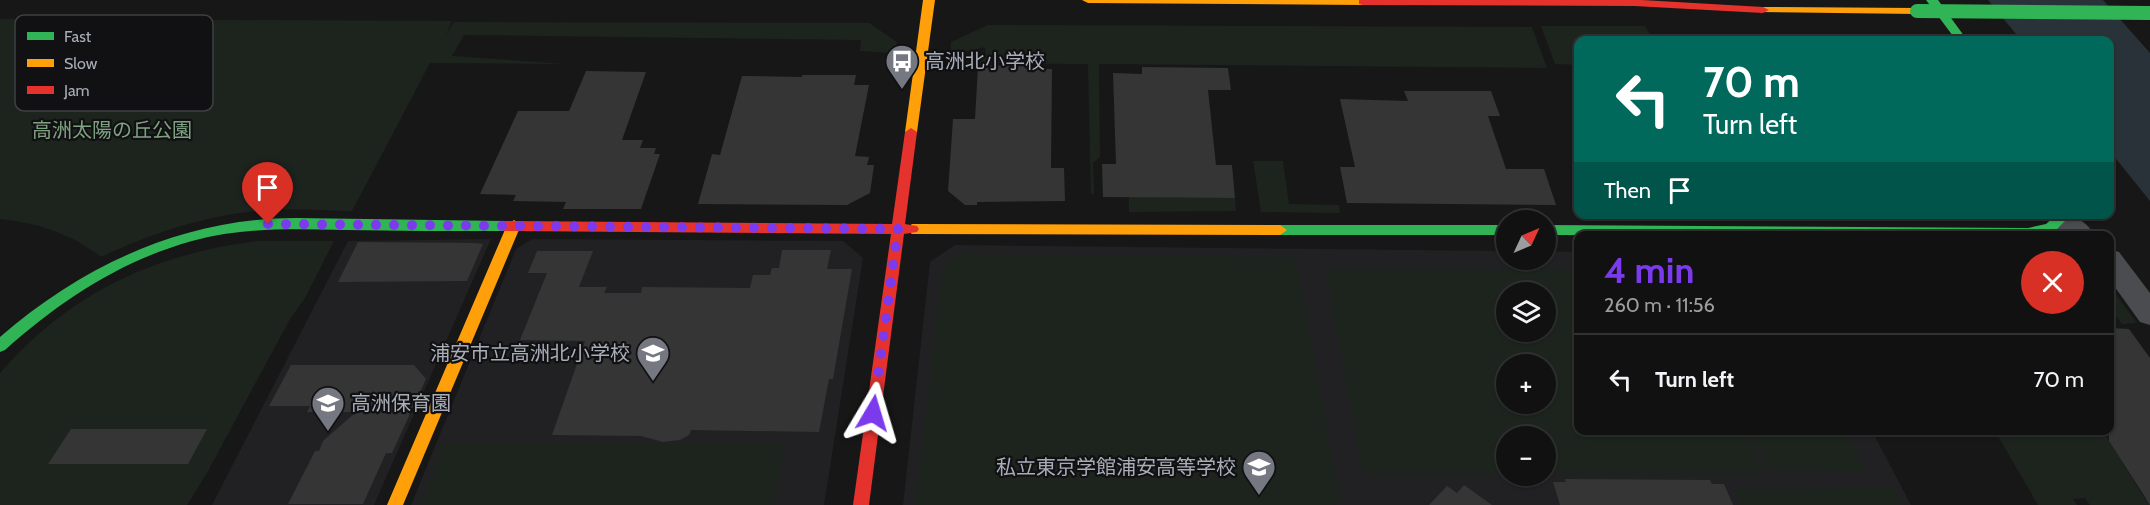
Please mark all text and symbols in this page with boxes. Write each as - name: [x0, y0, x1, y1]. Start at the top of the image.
- legend: [15, 15, 213, 111]
- text: Fast: [64, 27, 92, 46]
- bus stop icon: 高洲北小学校: [884, 43, 920, 90]
- place label: 高洲北小学校: [925, 49, 1045, 73]
- text: Slow: [64, 54, 98, 73]
- text: 70 m: [1703, 56, 1800, 108]
- icon: left: [1604, 60, 1682, 138]
- text: Jam: [63, 81, 90, 100]
- text: Turn left: [1703, 108, 1797, 141]
- park label: 高洲太陽の丘公園: [32, 118, 192, 142]
- pin: [242, 162, 293, 224]
- icon: arrive: [251, 171, 284, 204]
- icon: arrive: [1663, 174, 1696, 207]
- text: Then: [1604, 177, 1651, 204]
- north arrow: [1496, 210, 1556, 270]
- map controls: [1496, 210, 1556, 486]
- text: 4 min: [1604, 248, 1694, 292]
- button: close: [2021, 251, 2084, 314]
- button: layers: [1496, 282, 1556, 342]
- text: 260 m · 11:56: [1604, 293, 1715, 317]
- school or university icon: 浦安市立高洲北小学校: [635, 335, 671, 382]
- place label: 浦安市立高洲北小学校: [430, 341, 630, 365]
- button: +: [1496, 354, 1556, 414]
- icon: left: [1604, 363, 1637, 396]
- text: Turn left: [1655, 366, 1734, 393]
- text: 70 m: [2034, 366, 2084, 393]
- position arrow: [841, 381, 905, 445]
- school or university icon: 高洲保育園: [310, 385, 346, 432]
- place label: 高洲保育園: [351, 391, 451, 415]
- button: −: [1496, 426, 1556, 486]
- school or university icon: 私立東京学館浦安高等学校: [1241, 449, 1277, 496]
- place label: 私立東京学館浦安高等学校: [996, 455, 1236, 479]

